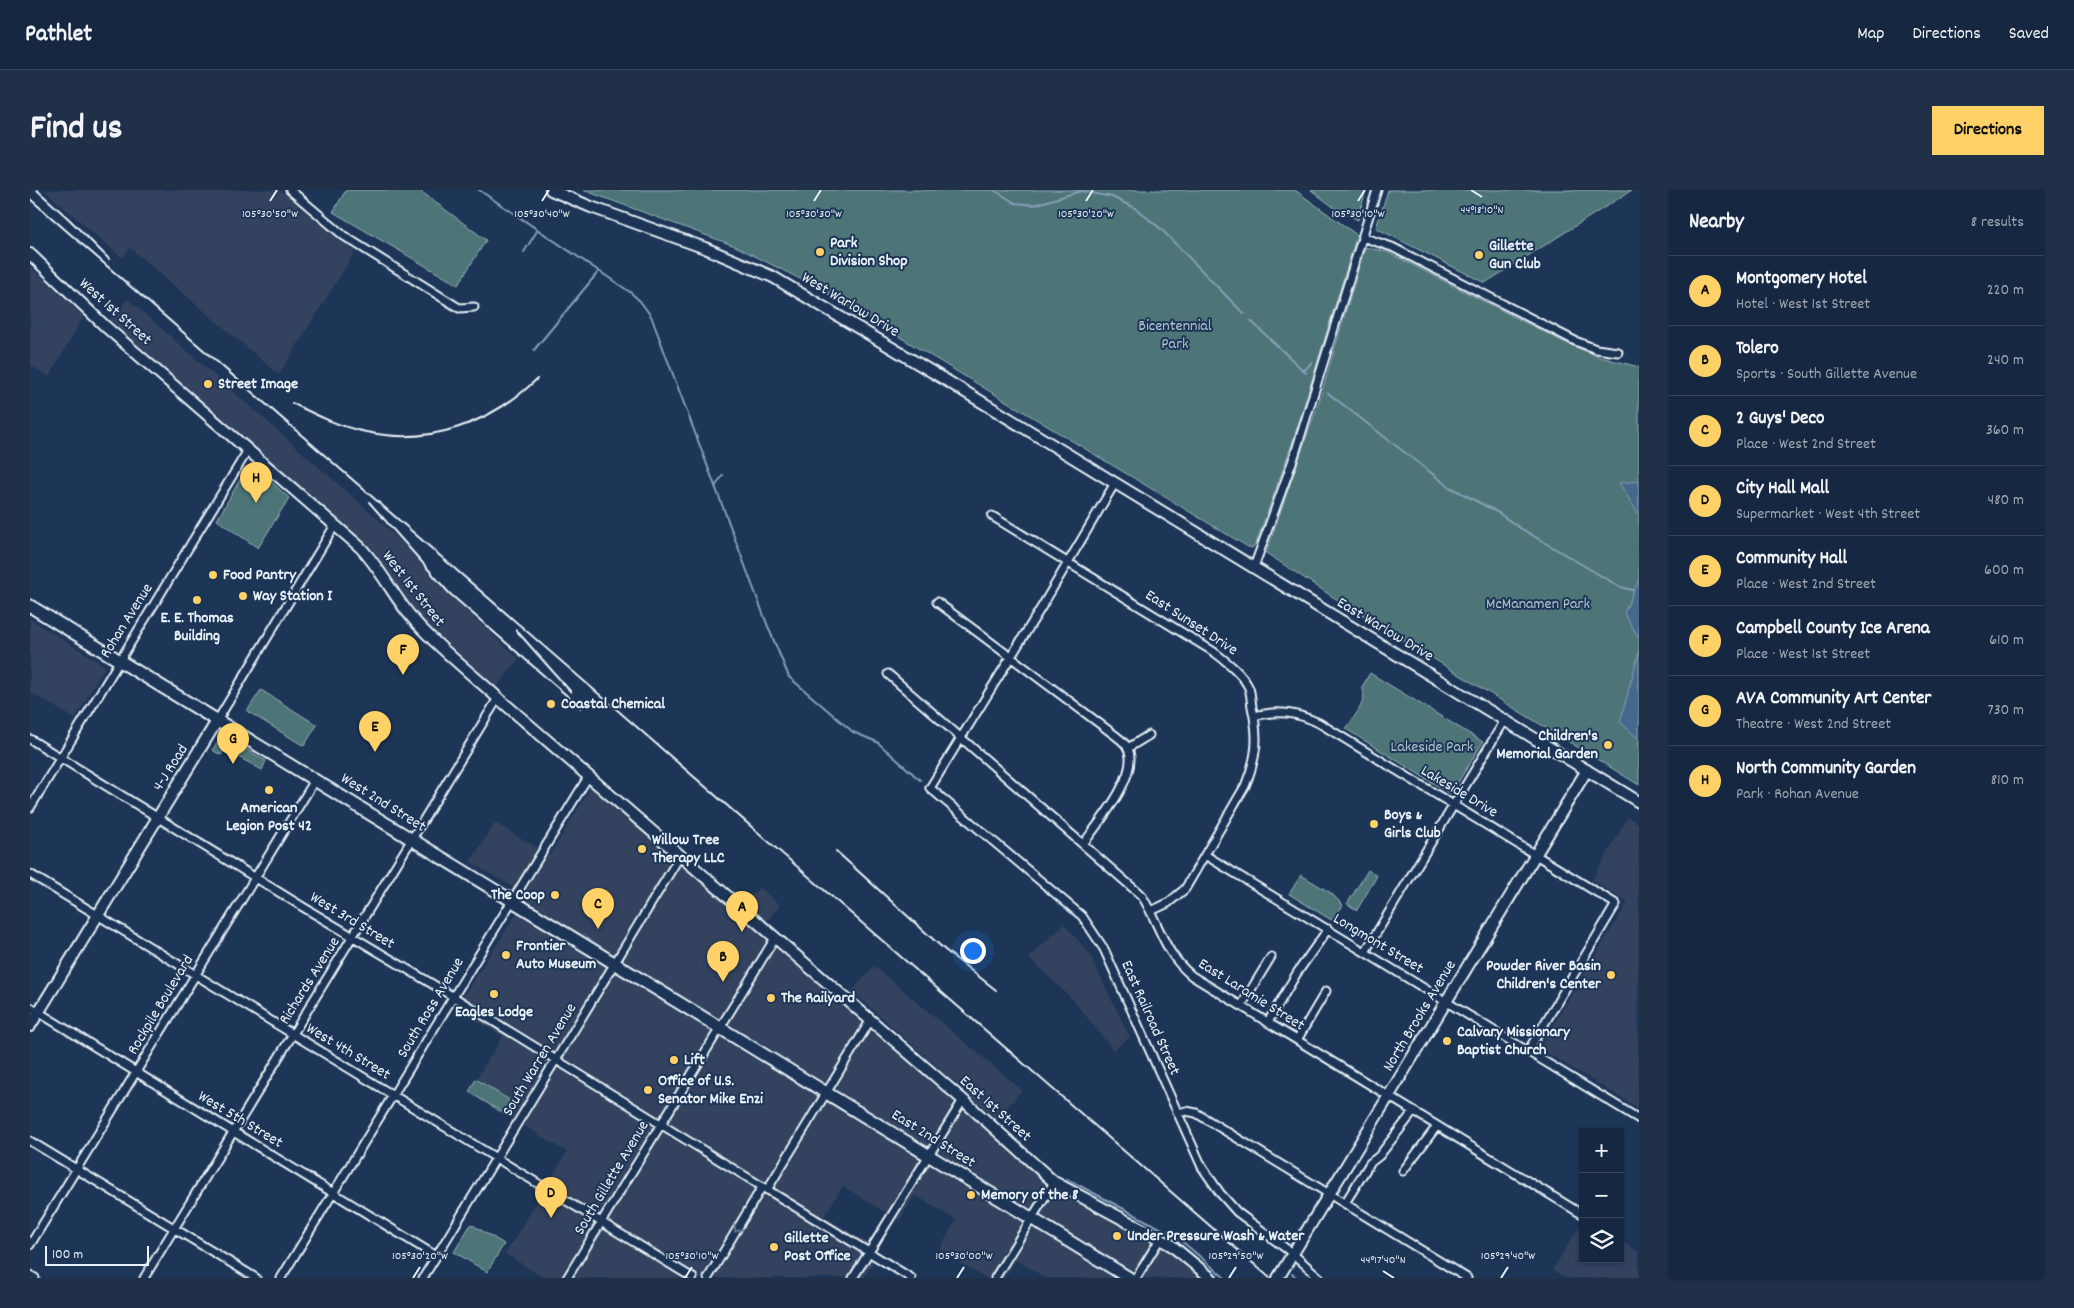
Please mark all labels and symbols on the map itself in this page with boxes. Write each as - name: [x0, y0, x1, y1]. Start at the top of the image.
- text: 44°18'10"N: [1461, 202, 1504, 219]
- text: 105°30'50"W: [242, 206, 298, 223]
- text: 105°30'40"W: [514, 206, 570, 223]
- text: 105°30'30"W: [786, 206, 842, 223]
- text: 105°30'20"W: [1058, 206, 1114, 223]
- text: 105°30'10"W: [1331, 206, 1385, 223]
- place label: Park Division Shop: [830, 232, 908, 273]
- place label: Gillette Gun Club: [1489, 235, 1541, 276]
- marker: Park Division Shop: [814, 246, 826, 258]
- marker: Gillette Gun Club: [1473, 249, 1485, 261]
- street label: West Warlow Drive: [797, 267, 903, 343]
- street label: West 1st Street: [73, 273, 157, 351]
- park label: Bicentennial Park: [1138, 315, 1212, 356]
- place label: Street Image: [218, 373, 298, 396]
- marker: Street Image: [202, 378, 214, 390]
- pin: H: [240, 462, 272, 503]
- street label: West 1st Street: [376, 546, 450, 632]
- place label: Food Pantry: [223, 564, 298, 587]
- marker: Food Pantry: [207, 569, 219, 581]
- street label: Rohan Avenue: [95, 579, 159, 663]
- street label: East Sunset Drive: [1140, 584, 1242, 662]
- place label: Way Station I: [253, 585, 333, 608]
- marker: Way Station I: [237, 590, 249, 602]
- street label: East Warlow Drive: [1332, 592, 1438, 668]
- park label: McManamen Park: [1486, 593, 1590, 616]
- marker: E. E. Thomas Building: [191, 594, 203, 606]
- place label: E. E. Thomas Building: [160, 607, 234, 648]
- pin: F: [387, 634, 419, 675]
- place label: Coastal Chemical: [561, 693, 665, 716]
- marker: Coastal Chemical: [545, 698, 557, 710]
- pin: E: [359, 711, 391, 752]
- pin: G: [217, 723, 249, 764]
- place label: Children's Memorial Garden: [1496, 725, 1598, 766]
- park label: Lakeside Park: [1391, 736, 1473, 759]
- marker: Children's Memorial Garden: [1602, 739, 1614, 751]
- street label: 4-J Road: [148, 740, 194, 796]
- street label: Lakeside Drive: [1416, 760, 1502, 824]
- street label: West 2nd Street: [336, 768, 430, 838]
- marker: American Legion Post 42: [263, 784, 275, 796]
- place label: American Legion Post 42: [226, 797, 312, 838]
- place label: Boys & Girls Club: [1384, 804, 1441, 845]
- marker: Boys & Girls Club: [1368, 818, 1380, 830]
- place label: Willow Tree Therapy LLC: [652, 829, 725, 870]
- marker: Willow Tree Therapy LLC: [636, 843, 648, 855]
- place label: The Coop: [491, 884, 545, 907]
- street label: West 3rd Street: [305, 887, 399, 956]
- pin: C: [582, 888, 614, 929]
- marker: The Coop: [549, 889, 561, 901]
- pin: A: [726, 891, 758, 932]
- street label: Longmont Street: [1328, 908, 1428, 980]
- street label: Richards Avenue: [274, 933, 346, 1029]
- place label: Frontier Auto Museum: [516, 935, 596, 976]
- your location: [960, 938, 986, 964]
- pin: B: [707, 941, 739, 982]
- marker: Frontier Auto Museum: [500, 949, 512, 961]
- street label: Rockpile Boulevard: [122, 951, 200, 1059]
- street label: South Ross Avenue: [392, 953, 470, 1063]
- street label: East Laramie Street: [1193, 953, 1309, 1037]
- place label: Powder River Basin Children's Center: [1486, 955, 1602, 996]
- street label: North Brooks Avenue: [1378, 956, 1462, 1076]
- street label: East Railroad Street: [1114, 957, 1186, 1079]
- marker: Powder River Basin Children's Center: [1605, 969, 1617, 981]
- place label: The Railyard: [781, 987, 855, 1010]
- marker: Eagles Lodge: [488, 988, 500, 1000]
- marker: The Railyard: [765, 992, 777, 1004]
- street label: South Warren Avenue: [497, 999, 583, 1121]
- place label: Eagles Lodge: [455, 1001, 533, 1024]
- street label: West 4th Street: [301, 1018, 395, 1086]
- place label: Calvary Missionary Baptist Church: [1457, 1021, 1571, 1062]
- marker: Calvary Missionary Baptist Church: [1441, 1035, 1453, 1047]
- place label: Lift: [684, 1049, 705, 1072]
- marker: Lift: [668, 1054, 680, 1066]
- place label: Office of U.S. Senator Mike Enzi: [658, 1070, 763, 1111]
- street label: East 1st Street: [954, 1070, 1036, 1148]
- marker: Office of U.S. Senator Mike Enzi: [642, 1084, 654, 1096]
- street label: West 5th Street: [193, 1085, 287, 1155]
- street label: East 2nd Street: [886, 1104, 980, 1174]
- street label: South Gillette Avenue: [569, 1116, 655, 1240]
- pin: D: [535, 1177, 567, 1218]
- place label: Memory of the 8: [981, 1184, 1079, 1207]
- marker: Memory of the 8: [965, 1189, 977, 1201]
- one-way arrow: [733, 1223, 743, 1232]
- place label: Under Pressure Wash & Water: [1127, 1225, 1305, 1248]
- place label: Gillette Post Office: [784, 1227, 851, 1268]
- marker: Under Pressure Wash & Water: [1111, 1230, 1123, 1242]
- marker: Gillette Post Office: [768, 1241, 780, 1253]
- scale bar: [45, 1243, 149, 1266]
- text: 105°30'20"W: [392, 1248, 448, 1265]
- text: 105°30'10"W: [665, 1248, 719, 1265]
- text: 105°30'00"W: [935, 1248, 993, 1265]
- text: 105°29'50"W: [1209, 1248, 1264, 1265]
- text: 105°29'40"W: [1481, 1248, 1535, 1265]
- text: 44°17'40"N: [1360, 1252, 1406, 1269]

